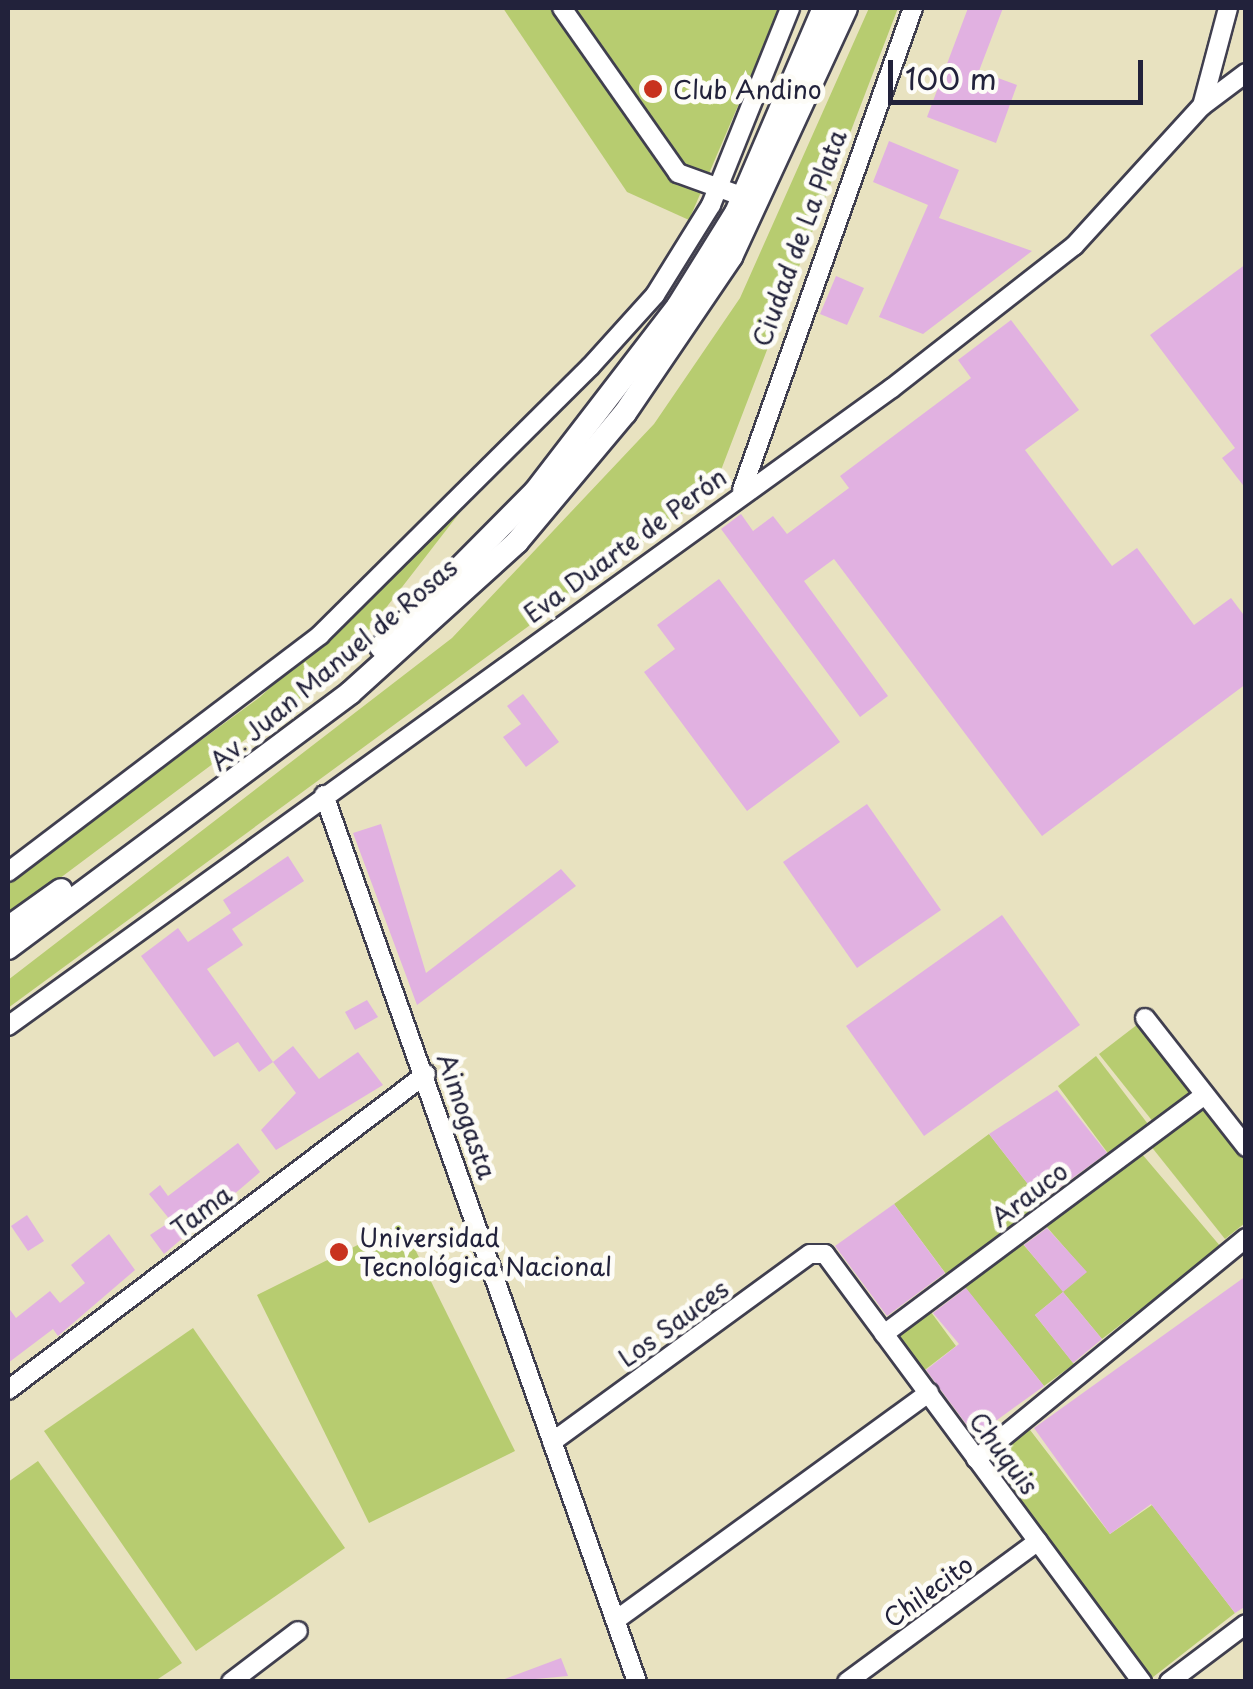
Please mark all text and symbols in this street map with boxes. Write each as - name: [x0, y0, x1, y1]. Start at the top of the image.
- scale bar: [893, 40, 1148, 102]
- text: 100 m: [905, 55, 997, 100]
- place label: Club Andino: [673, 74, 822, 104]
- marker: Club Andino: [642, 78, 664, 100]
- street label: Ciudad de La Plata: [745, 124, 853, 352]
- street label: Eva Duarte de Perón: [516, 460, 734, 630]
- street label: Av. Juan Manuel de Rosas: [203, 551, 463, 777]
- street label: Aimogasta: [431, 1049, 503, 1183]
- street label: Arauco: [985, 1155, 1073, 1233]
- street label: Tama: [165, 1179, 237, 1243]
- place label: Universidad Tecnológica Nacional: [359, 1223, 612, 1282]
- marker: Universidad Tecnológica Nacional: [328, 1241, 350, 1263]
- street label: Los Sauces: [612, 1273, 734, 1373]
- street label: Chuquis: [963, 1406, 1045, 1500]
- street label: Chilecito: [878, 1549, 978, 1633]

